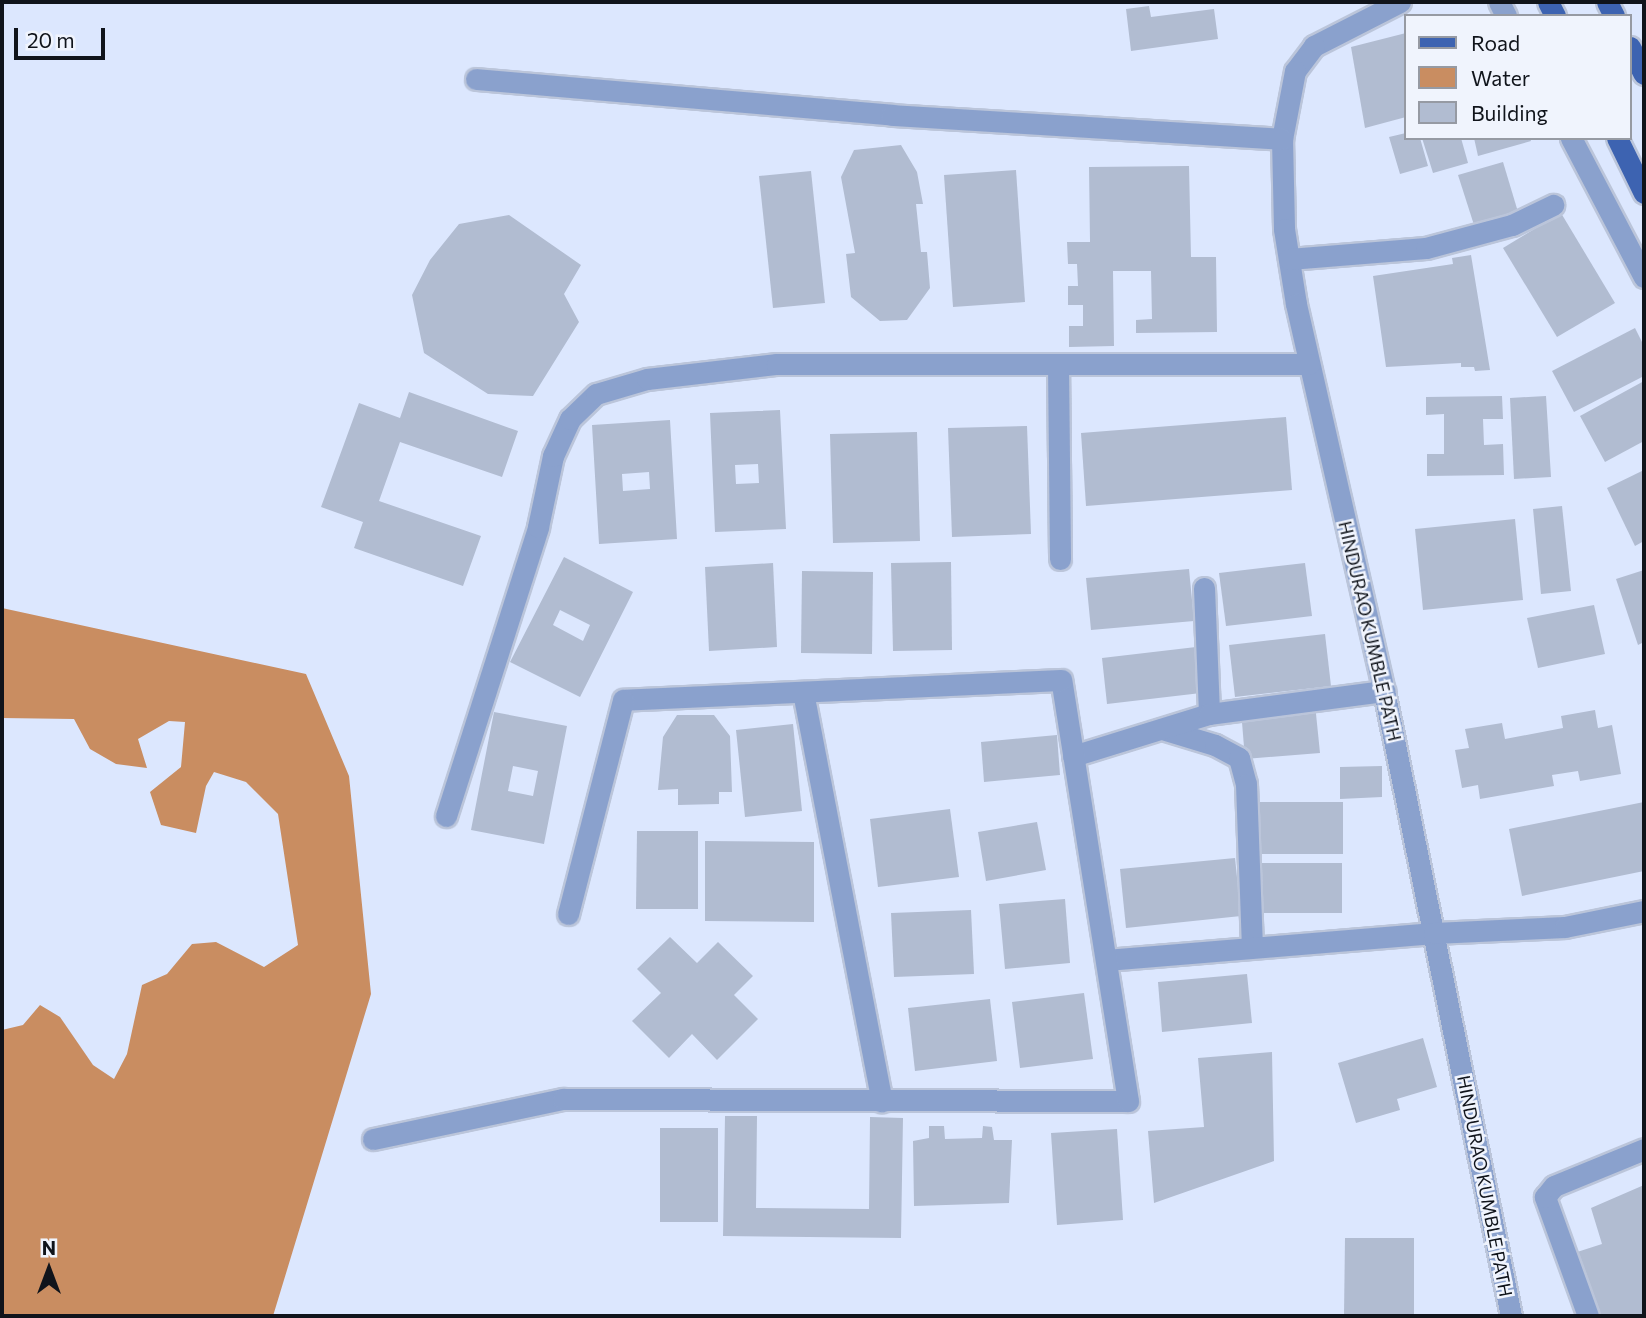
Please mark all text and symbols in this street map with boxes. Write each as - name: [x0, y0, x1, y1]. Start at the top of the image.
- scale bar: [18, 14, 108, 58]
- legend: [1404, 14, 1632, 140]
- text: 20 m: [27, 27, 75, 52]
- text: Road: [1471, 30, 1520, 55]
- text: Water: [1471, 65, 1530, 90]
- text: Building: [1471, 100, 1548, 125]
- street label: HINDURAO KUMBLE PATH: [1334, 519, 1406, 743]
- street label: HINDURAO KUMBLE PATH: [1453, 1073, 1517, 1299]
- north arrow: [14, 1234, 84, 1304]
- text: N: [42, 1236, 56, 1259]

